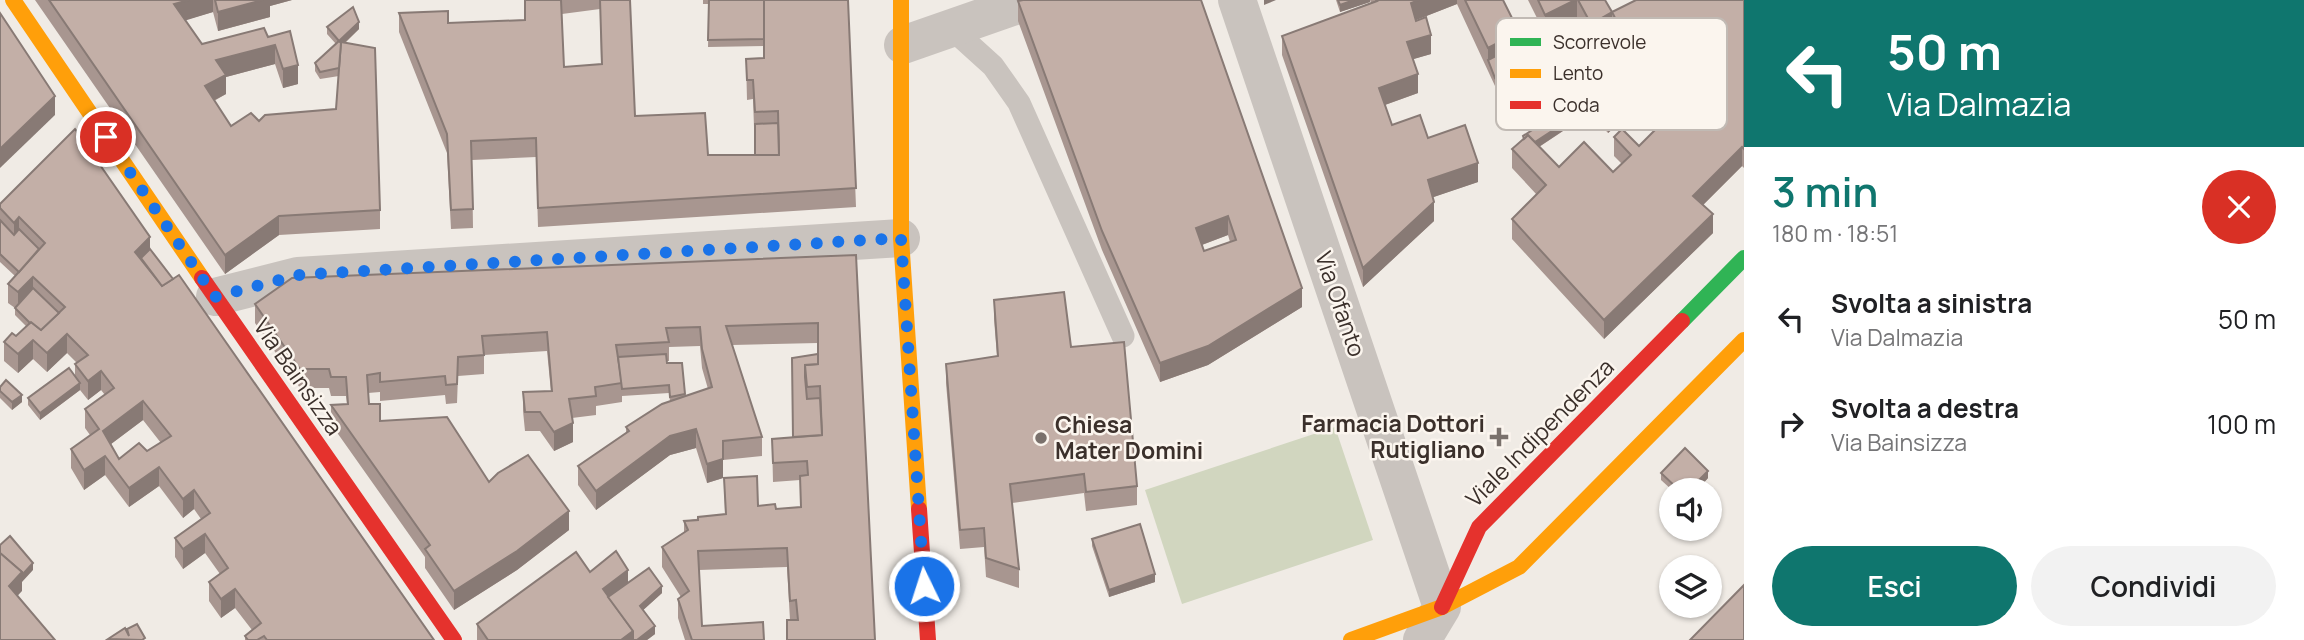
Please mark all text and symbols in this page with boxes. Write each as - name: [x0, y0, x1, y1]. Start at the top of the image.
- legend: [1496, 18, 1727, 130]
- text: 50 m: [1887, 18, 2002, 85]
- icon: left: [1772, 28, 1863, 119]
- text: Scorrevole: [1553, 29, 1646, 55]
- text: Lento: [1553, 60, 1603, 86]
- text: Via Dalmazia: [1887, 82, 2071, 126]
- text: Coda: [1553, 92, 1600, 118]
- pin: [76, 107, 136, 167]
- icon: arrive: [87, 118, 125, 156]
- text: 3 min: [1772, 162, 1878, 220]
- button: close: [2202, 170, 2276, 244]
- text: 180 m · 18:51: [1772, 217, 1898, 249]
- street label: Via Ofanto: [1308, 247, 1374, 361]
- text: Svolta a sinistra: [1831, 285, 2032, 321]
- icon: left: [1772, 300, 1810, 338]
- text: 50 m: [2218, 301, 2276, 337]
- street label: Via Bainsizza: [247, 312, 351, 441]
- text: Via Dalmazia: [1831, 321, 1963, 353]
- street label: Viale Indipendenza: [1458, 351, 1621, 514]
- text: Svolta a destra: [1831, 390, 2019, 426]
- icon: right: [1772, 405, 1810, 443]
- text: 100 m: [2207, 406, 2276, 442]
- place label: Farmacia Dottori Rutigliano: [1301, 407, 1485, 465]
- place label: Chiesa Mater Domini: [1055, 408, 1203, 466]
- text: Via Bainsizza: [1831, 426, 1967, 458]
- marker: Farmacia Dottori Rutigliano: [1491, 429, 1507, 445]
- marker: Chiesa Mater Domini: [1033, 430, 1049, 446]
- map controls: [1659, 478, 1722, 618]
- button: sound: [1659, 478, 1722, 541]
- button: Esci: [1772, 546, 2017, 626]
- button: Condividi: [2031, 546, 2276, 626]
- position arrow: [887, 549, 961, 623]
- button: layers: [1659, 555, 1722, 618]

